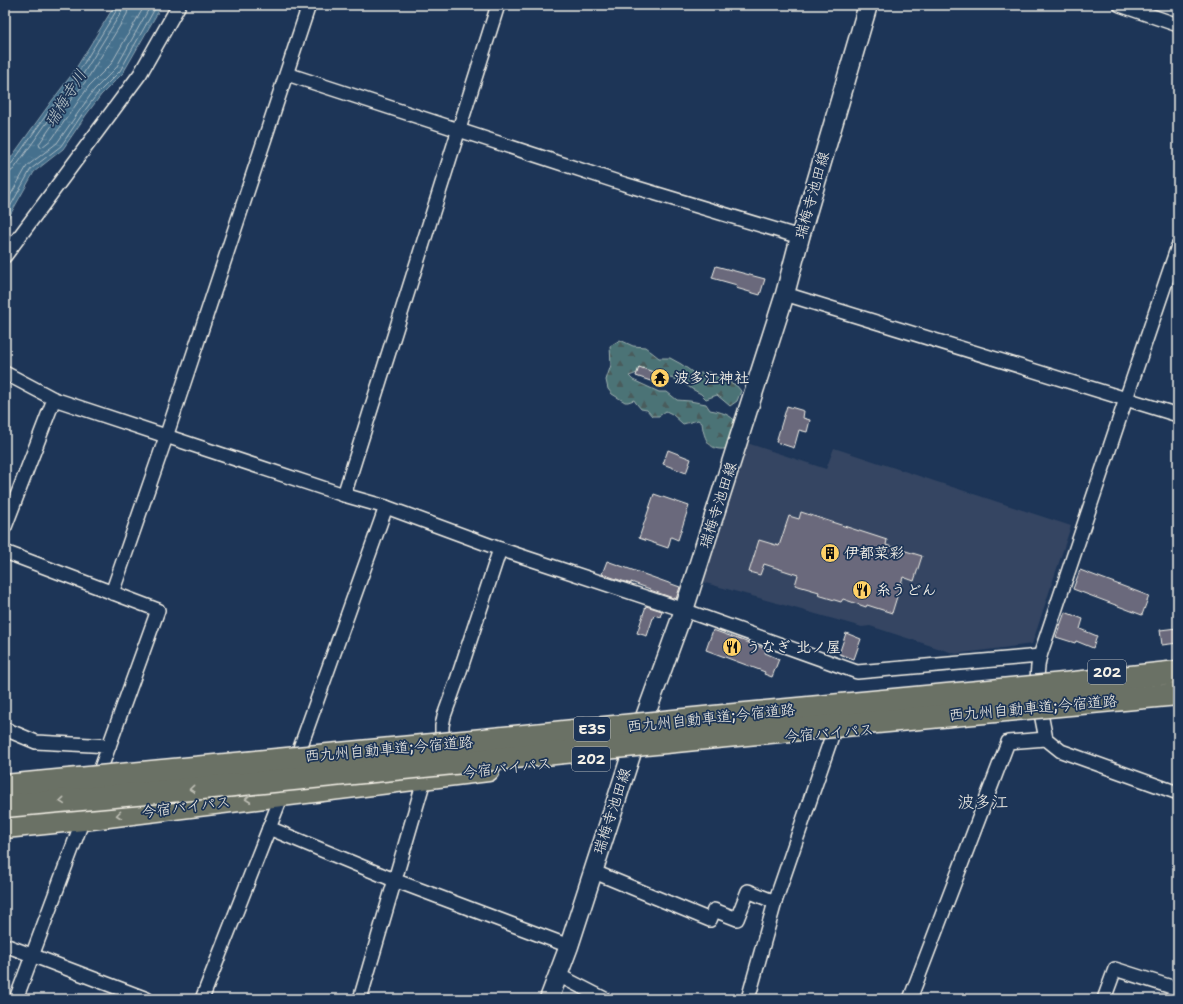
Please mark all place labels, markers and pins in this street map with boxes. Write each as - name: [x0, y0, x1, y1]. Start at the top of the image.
- temple icon: 波多江神社: [649, 367, 671, 389]
- place label: 波多江神社: [674, 368, 749, 388]
- building icon: 伊都菜彩: [819, 542, 841, 564]
- place label: 伊都菜彩: [844, 543, 904, 563]
- restaurant icon: 糸うどん: [851, 579, 873, 601]
- place label: 糸うどん: [876, 580, 937, 600]
- restaurant icon: うなぎ 北ノ屋: [721, 636, 743, 658]
- place label: うなぎ 北ノ屋: [746, 637, 841, 657]

